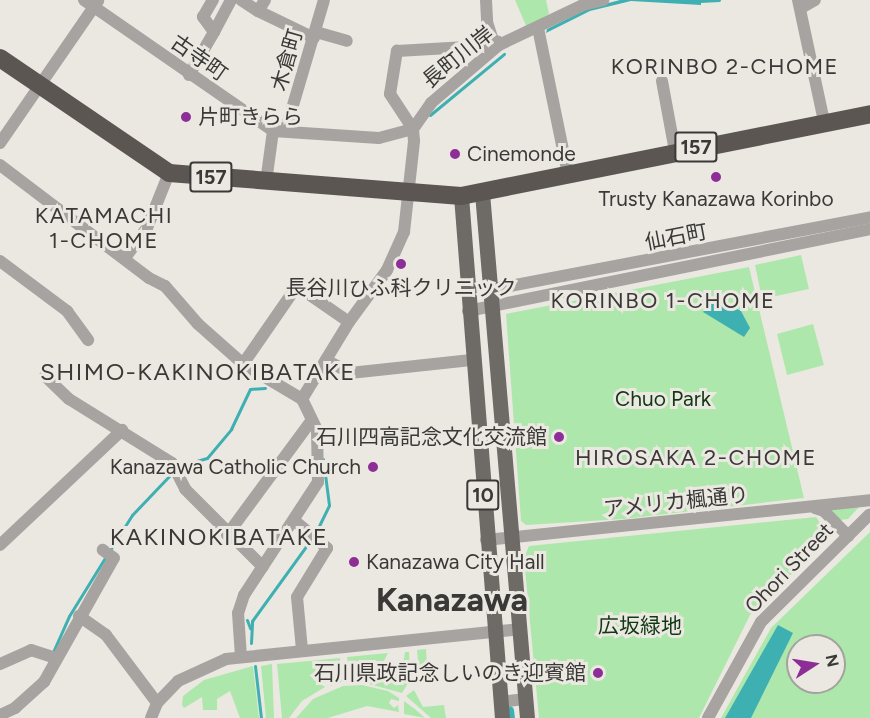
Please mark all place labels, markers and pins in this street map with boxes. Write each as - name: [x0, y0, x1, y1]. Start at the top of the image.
- place label: 片町きらら: [198, 104, 303, 130]
- marker: 片町きらら: [179, 110, 193, 124]
- place label: Cinemonde: [467, 141, 576, 167]
- marker: Cinemonde: [448, 147, 462, 161]
- marker: Trusty Kanazawa Korinbo: [709, 170, 723, 184]
- place label: Trusty Kanazawa Korinbo: [598, 186, 834, 212]
- marker: 長谷川ひふ科クリニック: [392, 255, 410, 273]
- place label: 長谷川ひふ科クリニック: [286, 275, 516, 301]
- place label: 石川四高記念文化交流館: [316, 424, 547, 450]
- marker: 石川四高記念文化交流館: [552, 430, 566, 444]
- place label: Kanazawa Catholic Church: [110, 454, 361, 480]
- marker: Kanazawa Catholic Church: [366, 460, 380, 474]
- place label: Kanazawa City Hall: [366, 549, 545, 575]
- marker: Kanazawa City Hall: [347, 555, 361, 569]
- place label: 石川県政記念しいのき迎賓館: [313, 660, 586, 686]
- marker: 石川県政記念しいのき迎賓館: [591, 666, 605, 680]

